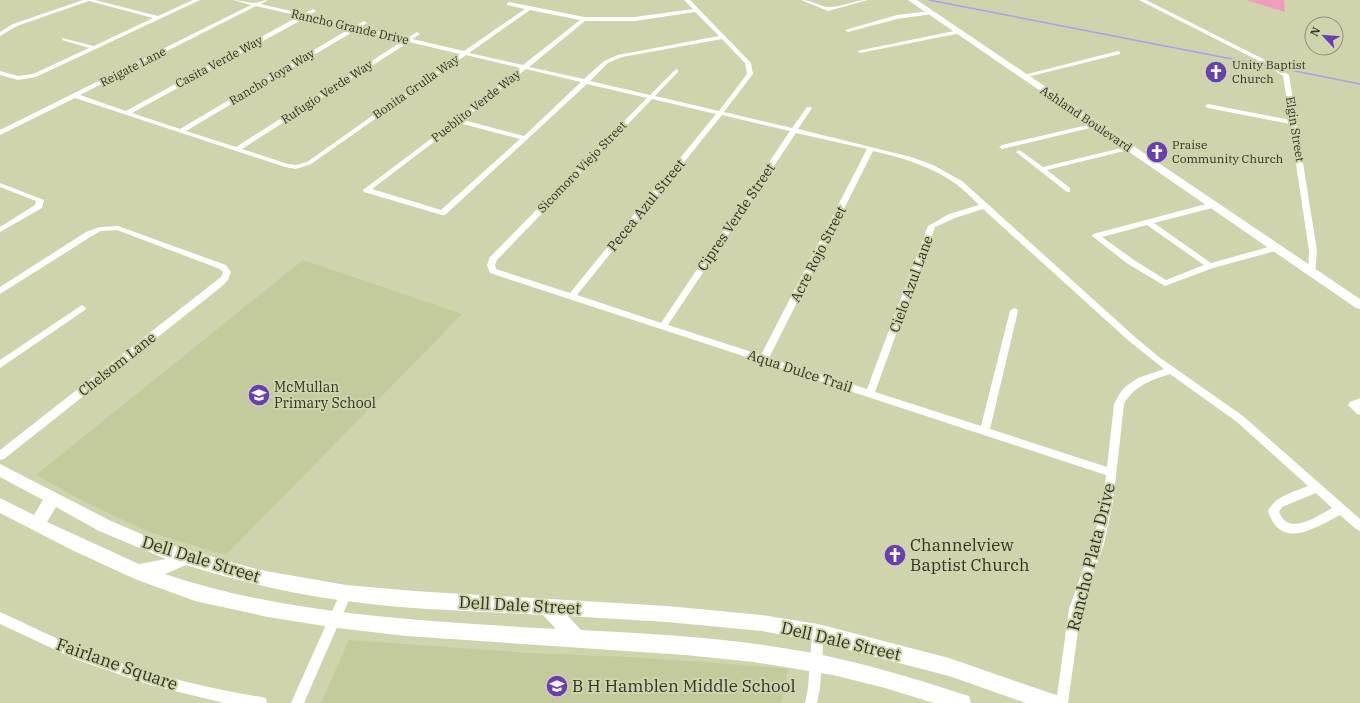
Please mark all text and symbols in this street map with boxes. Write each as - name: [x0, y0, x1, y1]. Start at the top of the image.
- street label: Rancho Grande Drive: [290, 6, 411, 47]
- north arrow: [1304, 16, 1344, 56]
- text: N: [1307, 24, 1323, 39]
- street label: Casita Verde Way: [173, 32, 266, 91]
- street label: Reigate Lane: [97, 43, 168, 90]
- street label: Rancho Joya Way: [226, 45, 318, 108]
- street label: Bonita Grulla Way: [370, 51, 462, 122]
- street label: Rufugio Verde Way: [278, 56, 376, 127]
- place label: Unity Baptist Church: [1232, 57, 1306, 86]
- church icon: Unity Baptist Church: [1203, 59, 1229, 85]
- street label: Pueblito Verde Way: [428, 66, 524, 145]
- street label: Ashland Boulevard: [1038, 82, 1135, 155]
- street label: Elgin Street: [1283, 95, 1308, 163]
- street label: Sicomoro Viejo Street: [534, 118, 629, 216]
- place label: Praise Community Church: [1172, 137, 1284, 166]
- church icon: Praise Community Church: [1144, 139, 1170, 165]
- street label: Pecea Azul Street: [603, 155, 689, 255]
- street label: Cipres Verde Street: [693, 159, 779, 275]
- street label: Acre Rojo Street: [786, 203, 850, 305]
- street label: Cielo Azul Lane: [885, 233, 937, 335]
- street label: Chelsom Lane: [75, 328, 159, 400]
- street label: Aqua Dulce Trail: [745, 346, 855, 396]
- place label: McMullan Primary School: [274, 378, 376, 412]
- school or university icon: McMullan Primary School: [246, 382, 272, 408]
- street label: Rancho Plata Drive: [1062, 481, 1120, 633]
- street label: Dell Dale Street: [139, 531, 263, 587]
- place label: Channelview Baptist Church: [910, 534, 1030, 576]
- church icon: Channelview Baptist Church: [882, 542, 908, 568]
- street label: Dell Dale Street: [458, 591, 582, 619]
- street label: Dell Dale Street: [779, 617, 903, 665]
- street label: Fairlane Square: [53, 633, 181, 695]
- school or university icon: B H Hamblen Middle School: [544, 673, 570, 699]
- place label: B H Hamblen Middle School: [572, 675, 796, 697]

